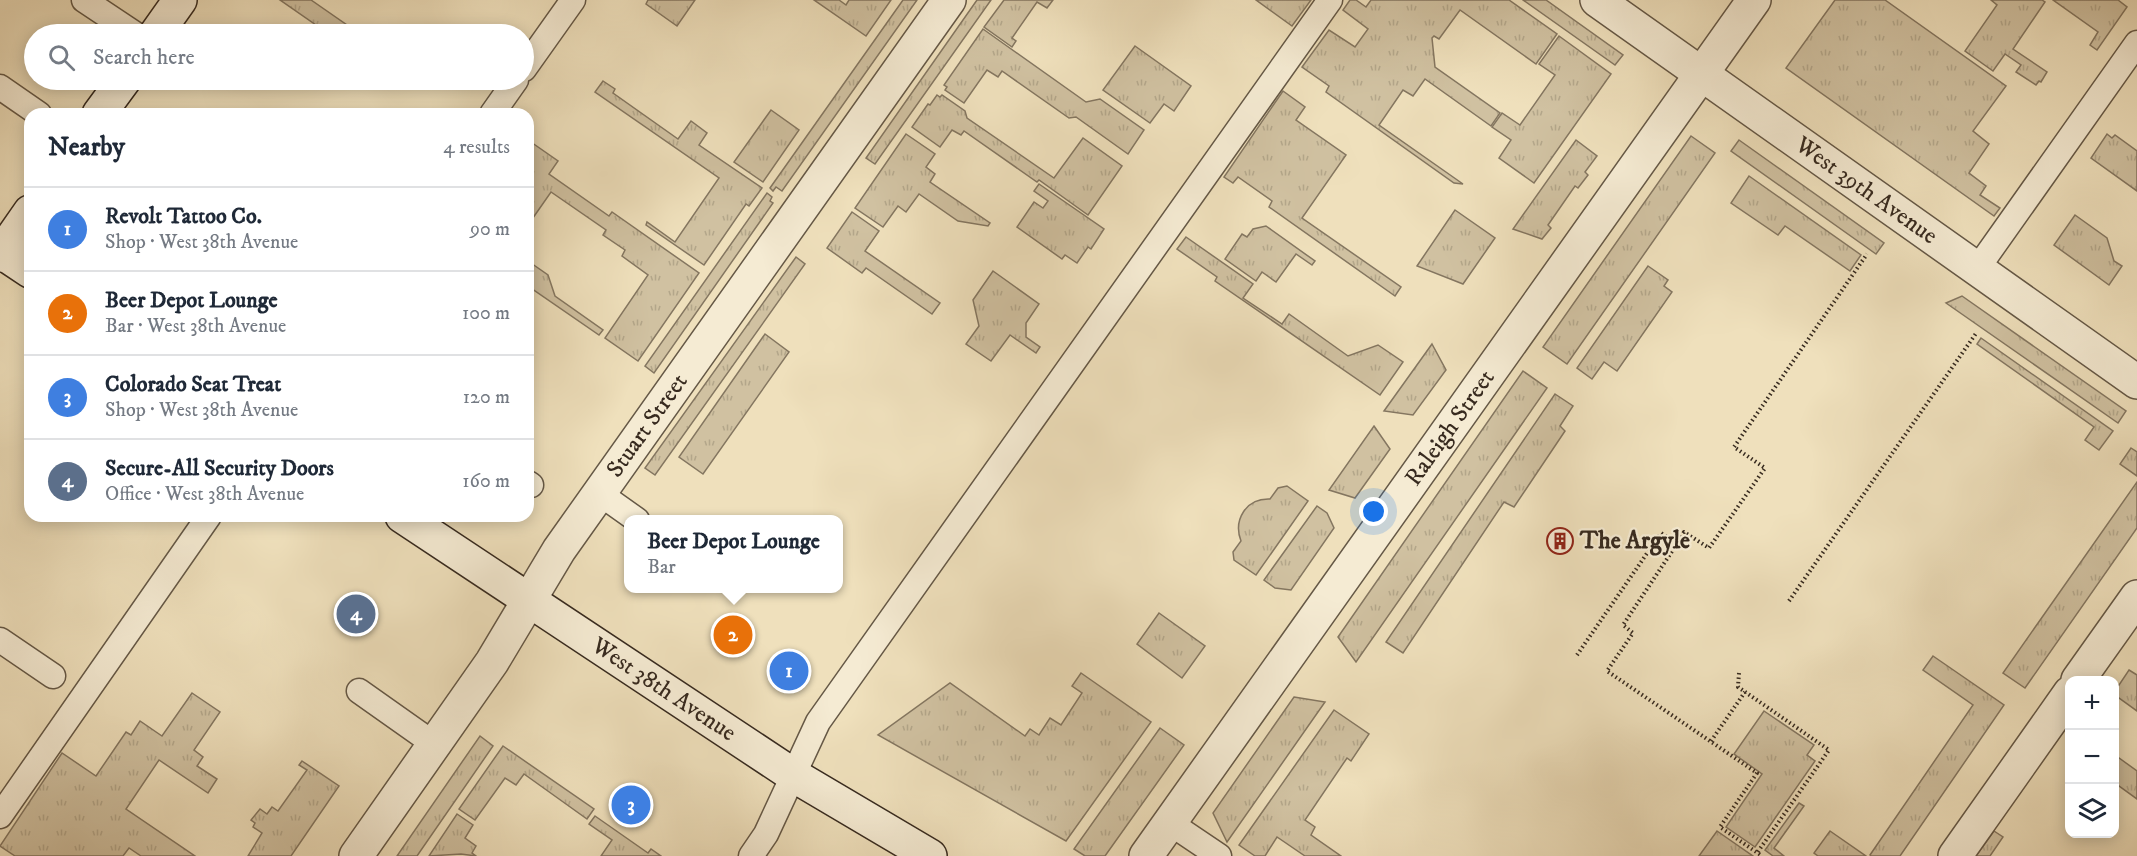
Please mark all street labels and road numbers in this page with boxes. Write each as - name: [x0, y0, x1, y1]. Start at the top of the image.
- street label: West 39th Avenue: [1789, 129, 1943, 251]
- street label: Raleigh Street: [1399, 364, 1502, 492]
- street label: Stuart Street: [600, 367, 695, 483]
- street label: West 38th Avenue: [585, 630, 742, 748]

